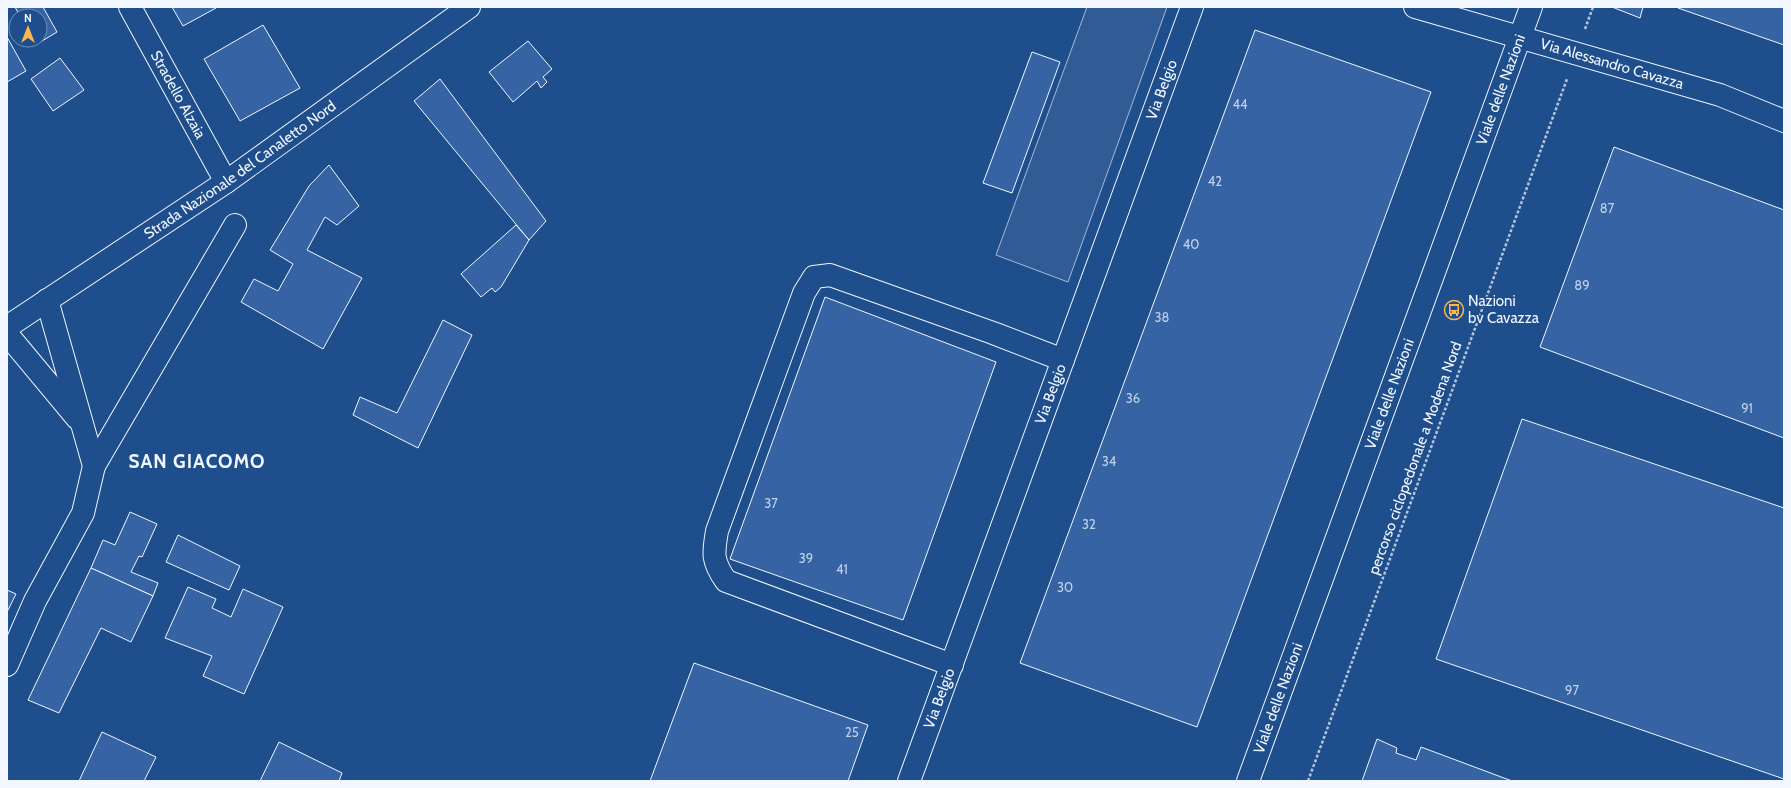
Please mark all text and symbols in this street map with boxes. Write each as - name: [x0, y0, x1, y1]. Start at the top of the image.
- north arrow: [8, 8, 48, 48]
- text: N: [24, 11, 32, 25]
- street label: Viale delle Nazioni: [1472, 32, 1529, 148]
- street label: Via Alessandro Cavazza: [1538, 35, 1687, 93]
- street label: Stradello Alzaia: [147, 48, 210, 142]
- street label: Via Belgio: [1142, 57, 1181, 122]
- house number: 44: [1232, 96, 1248, 112]
- street label: Strada Nazionale del Canaletto Nord: [140, 97, 339, 243]
- house number: 42: [1208, 173, 1222, 189]
- house number: 87: [1600, 200, 1615, 216]
- house number: 40: [1183, 236, 1199, 252]
- house number: 89: [1574, 277, 1590, 293]
- place label: Nazioni bv Cavazza: [1468, 292, 1540, 327]
- bus stop icon: Nazioni bv Cavazza: [1443, 299, 1465, 321]
- house number: 38: [1155, 309, 1170, 325]
- street label: Viale delle Nazioni: [1361, 336, 1418, 452]
- street label: percorso ciclopedonale a Modena Nord: [1364, 339, 1466, 577]
- street label: Via Belgio: [1031, 361, 1070, 427]
- house number: 36: [1126, 390, 1140, 406]
- house number: 91: [1741, 400, 1753, 416]
- district label: SAN GIACOMO: [128, 450, 266, 473]
- house number: 34: [1102, 453, 1117, 469]
- house number: 37: [764, 495, 778, 511]
- house number: 32: [1082, 516, 1096, 532]
- house number: 39: [799, 550, 813, 566]
- house number: 41: [836, 561, 848, 577]
- house number: 30: [1057, 579, 1073, 595]
- street label: Viale delle Nazioni: [1250, 641, 1307, 756]
- street label: Via Belgio: [920, 666, 958, 731]
- house number: 97: [1565, 682, 1579, 698]
- house number: 25: [845, 724, 859, 740]

